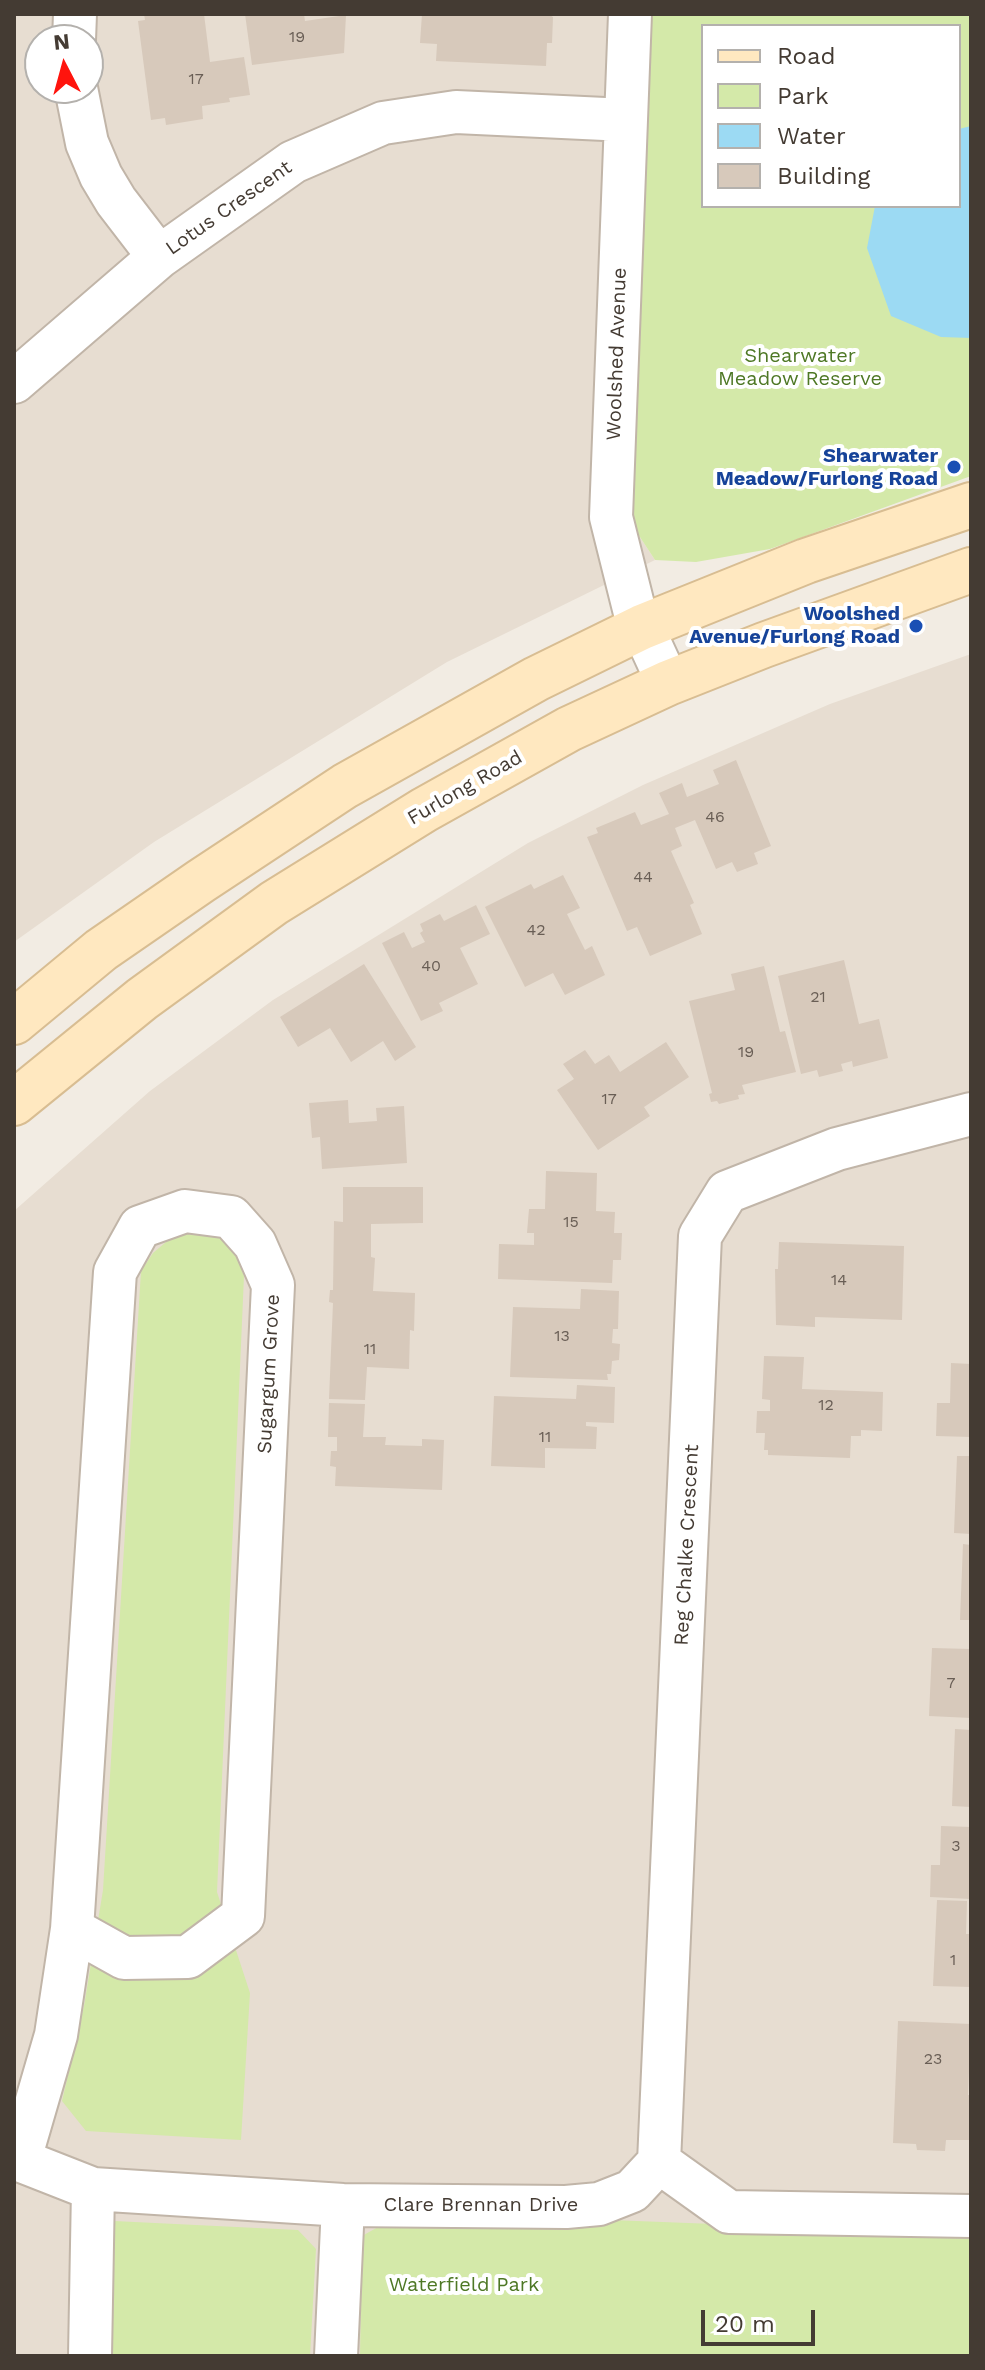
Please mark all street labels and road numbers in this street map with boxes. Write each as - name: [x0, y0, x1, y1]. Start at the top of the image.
- street label: Lotus Crescent: [161, 156, 297, 260]
- street label: Woolshed Avenue: [602, 267, 632, 441]
- street label: Furlong Road: [403, 745, 527, 831]
- street label: Sugargum Grove: [253, 1294, 285, 1454]
- street label: Reg Chalke Crescent: [670, 1444, 704, 1646]
- street label: Clare Brennan Drive: [384, 2193, 578, 2217]

